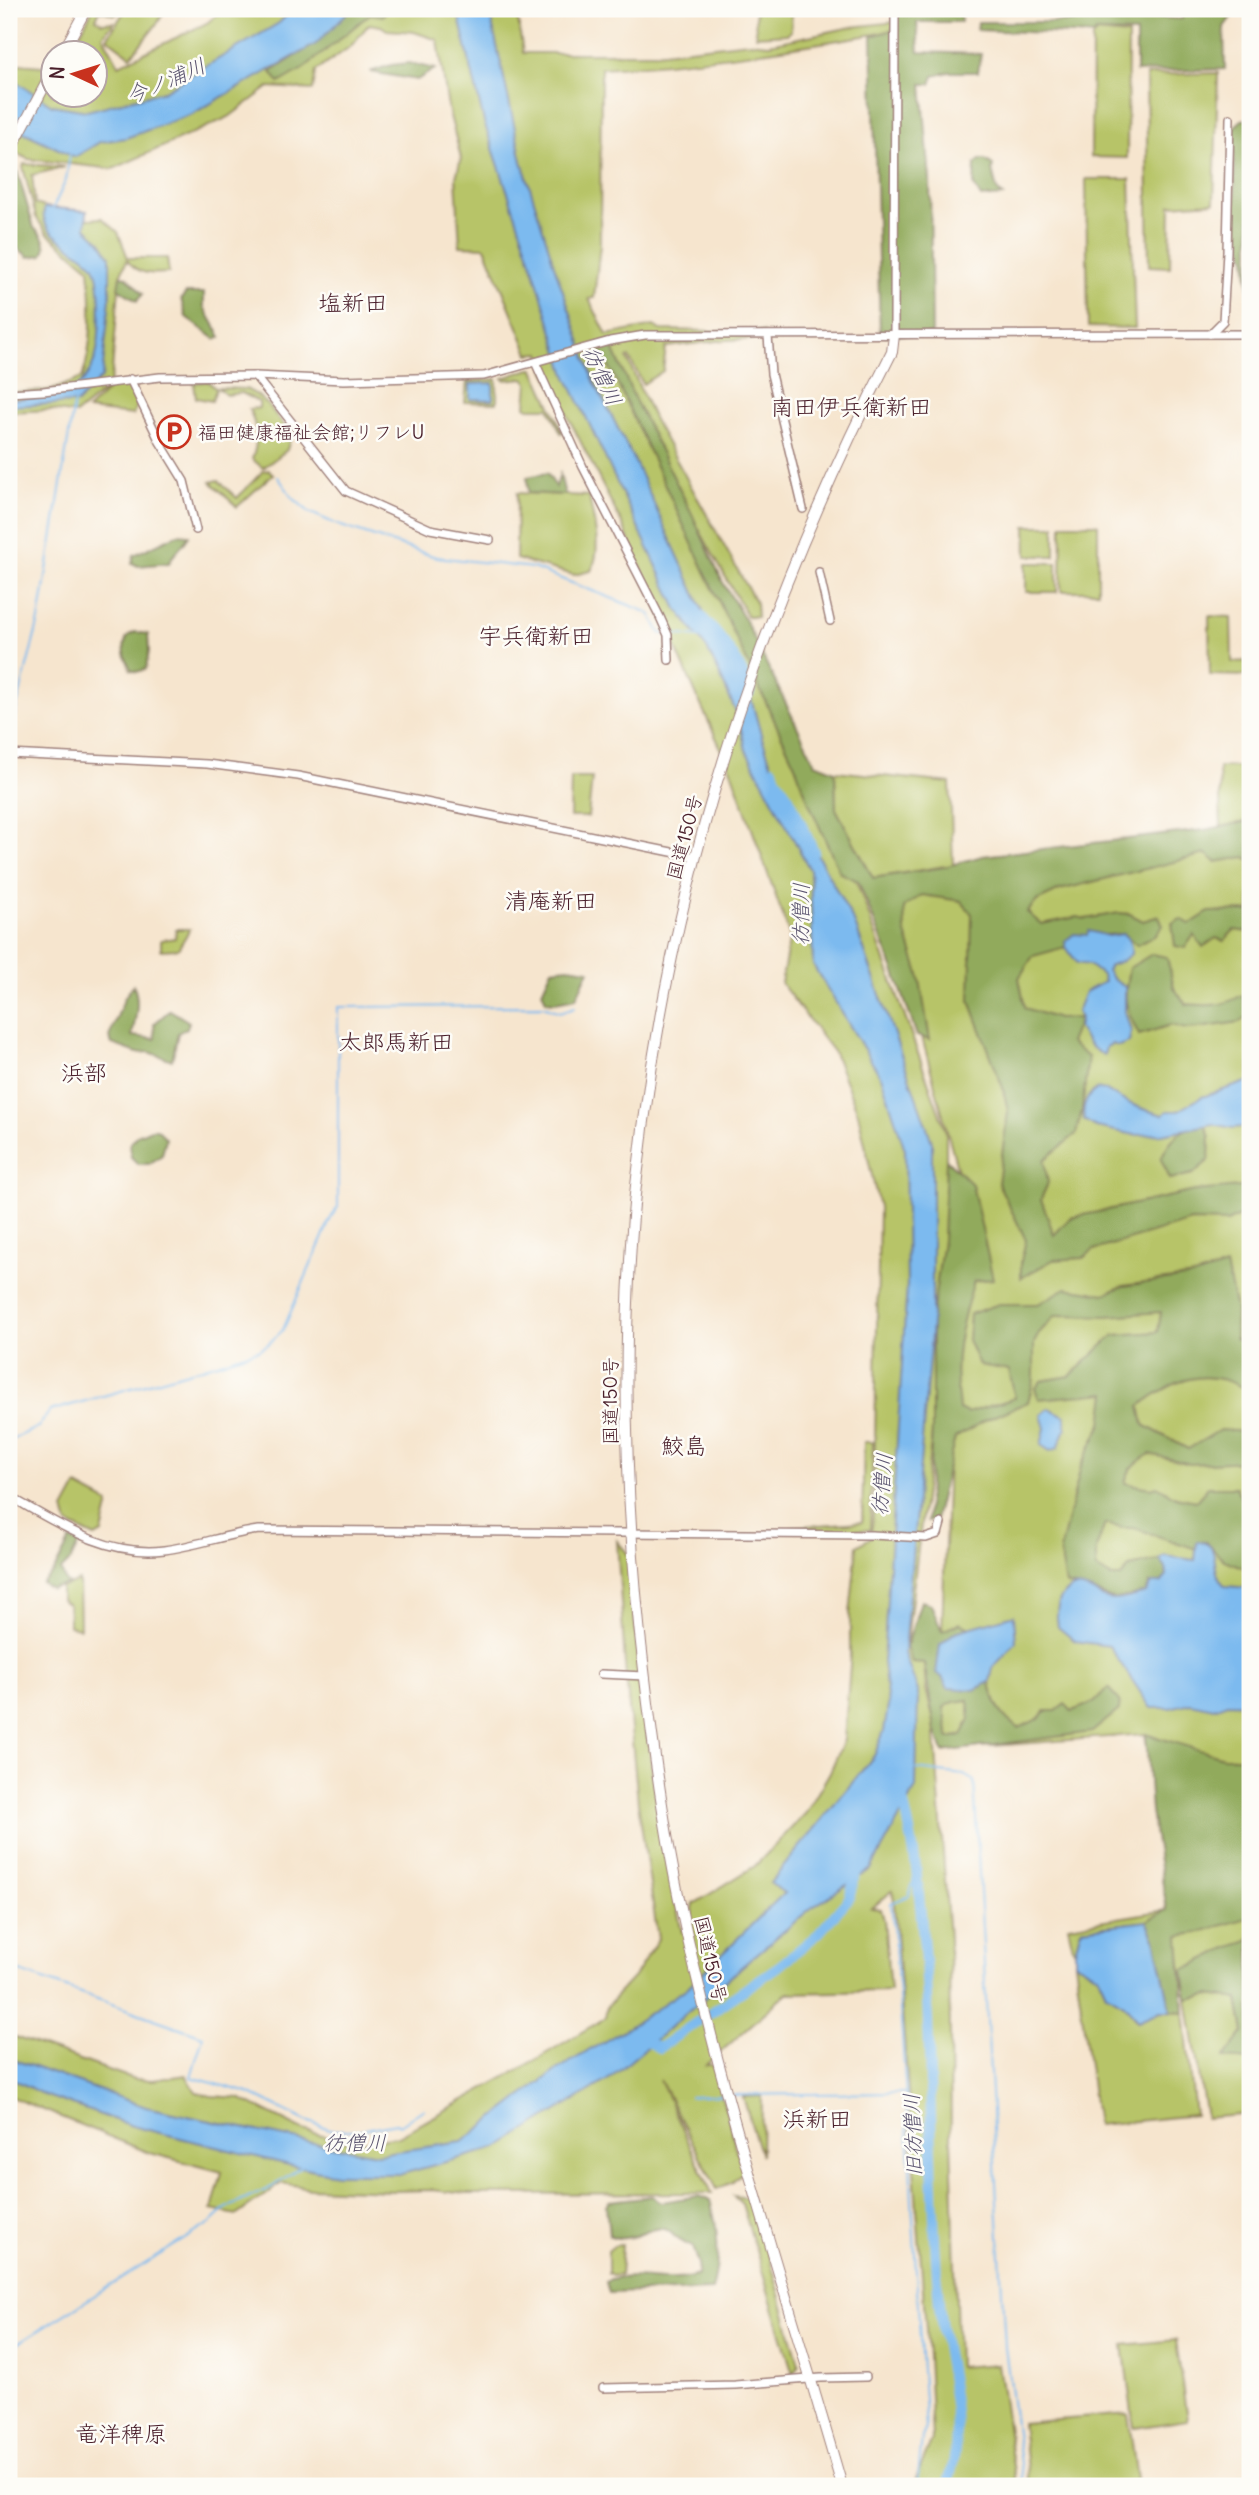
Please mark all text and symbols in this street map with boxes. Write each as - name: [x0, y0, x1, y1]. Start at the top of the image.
- north arrow: [38, 38, 108, 108]
- water label: 今ノ浦川: [122, 52, 210, 109]
- text: N: [45, 65, 69, 80]
- district label: 塩新田: [319, 288, 388, 317]
- water label: 彷僧川: [577, 342, 628, 410]
- district label: 南田伊兵衛新田: [771, 392, 932, 421]
- parking icon: 福田健康福祉会館;リフレU: [155, 413, 193, 451]
- place label: 福田健康福祉会館;リフレU: [198, 420, 425, 444]
- district label: 宇兵衛新田: [479, 621, 594, 650]
- street label: 国道150号: [661, 791, 707, 883]
- water label: 彷僧川: [786, 882, 815, 946]
- district label: 清庵新田: [505, 886, 597, 915]
- district label: 太郎馬新田: [339, 1027, 454, 1056]
- district label: 浜部: [61, 1058, 107, 1087]
- street label: 国道150号: [598, 1357, 622, 1445]
- district label: 鮫島: [661, 1431, 707, 1460]
- water label: 彷僧川: [865, 1451, 898, 1517]
- street label: 国道150号: [689, 1913, 733, 2005]
- water label: 旧彷僧川: [898, 2093, 927, 2177]
- district label: 浜新田: [783, 2104, 852, 2133]
- water label: 彷僧川: [324, 2129, 387, 2156]
- district label: 竜洋稗原: [75, 2419, 167, 2448]

